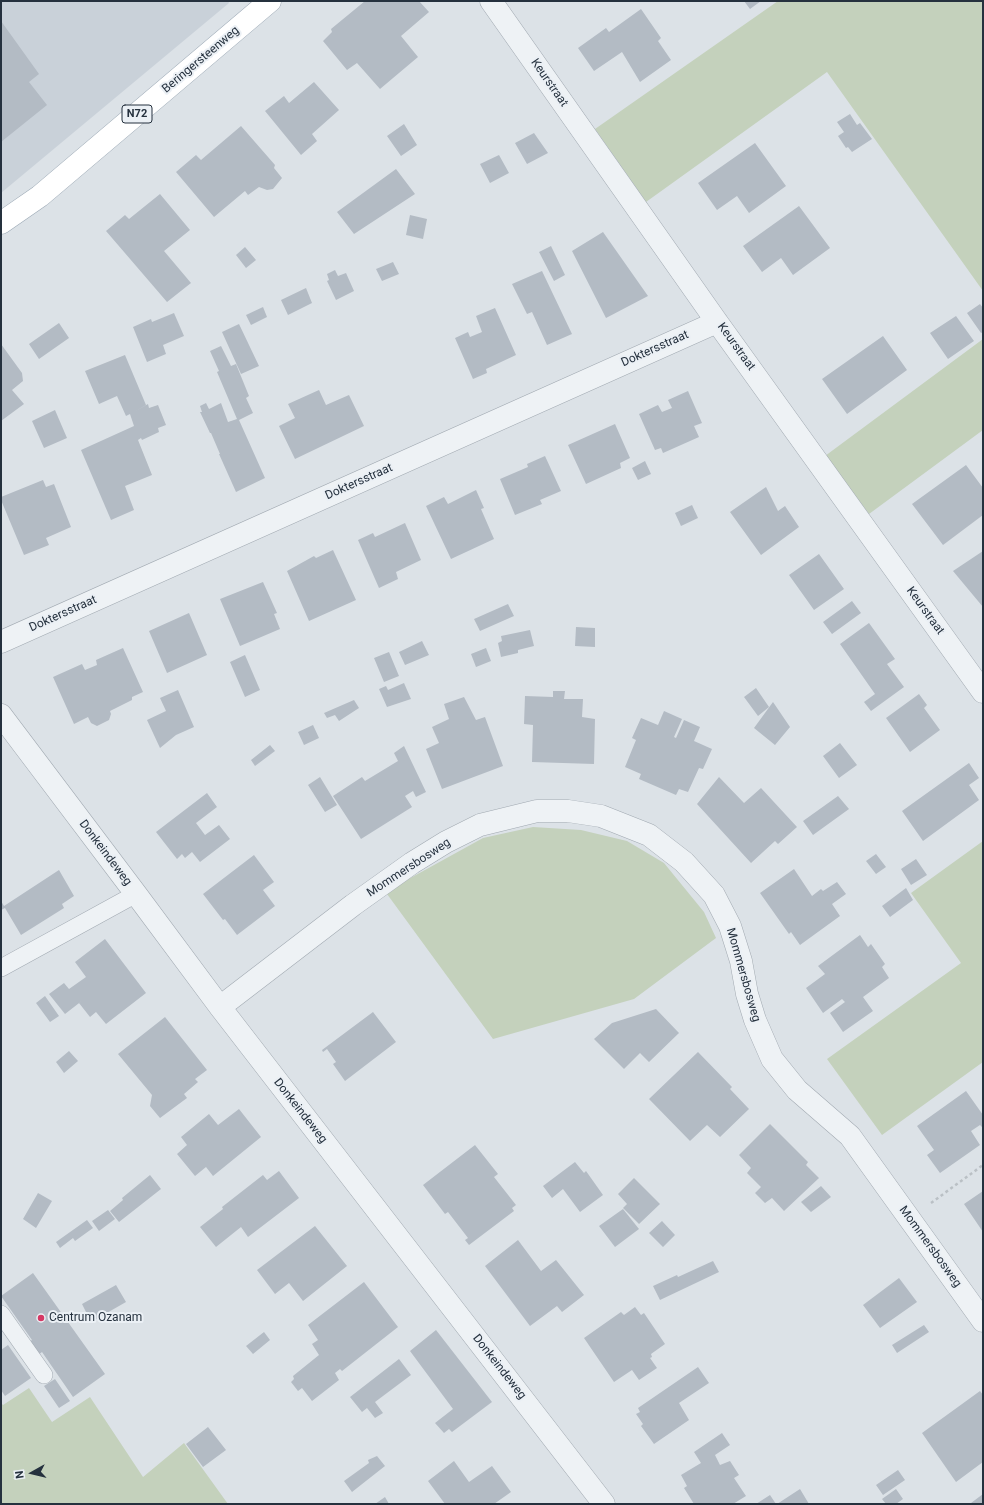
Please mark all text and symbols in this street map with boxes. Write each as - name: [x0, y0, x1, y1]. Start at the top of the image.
- street label: Beringersteenweg: [160, 24, 242, 96]
- street label: Keurstraat: [527, 56, 571, 110]
- road number: N72: [122, 105, 152, 123]
- street label: Keurstraat: [714, 320, 758, 374]
- street label: Doktersstraat: [619, 328, 691, 370]
- street label: Doktersstraat: [323, 461, 395, 503]
- street label: Keurstraat: [903, 584, 947, 638]
- street label: Doktersstraat: [27, 593, 99, 635]
- street label: Donkeindeweg: [76, 817, 134, 889]
- street label: Mommersbosweg: [364, 836, 454, 900]
- street label: Mommersbosweg: [723, 926, 763, 1024]
- street label: Donkeindeweg: [270, 1076, 330, 1146]
- street label: Mommersbosweg: [896, 1204, 964, 1290]
- place label: Centrum Ozanam: [49, 1311, 142, 1325]
- marker: Centrum Ozanam: [36, 1313, 46, 1323]
- street label: Donkeindeweg: [469, 1332, 529, 1402]
- north arrow: [12, 1453, 52, 1493]
- text: N: [13, 1470, 27, 1479]

